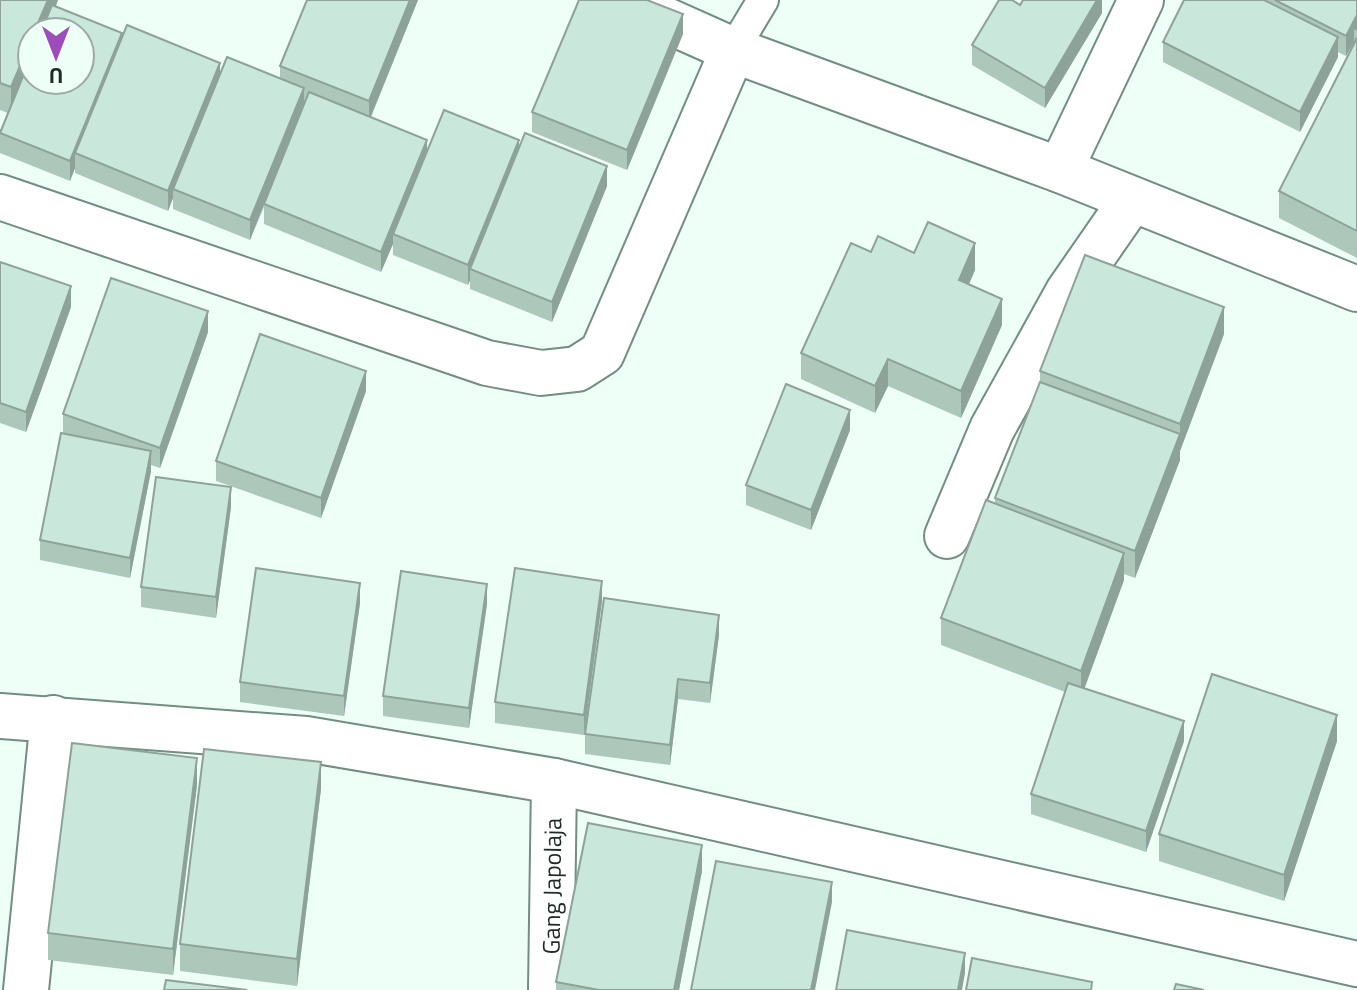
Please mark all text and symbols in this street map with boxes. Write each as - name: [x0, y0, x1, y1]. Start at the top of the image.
- north arrow: [16, 16, 96, 96]
- text: U: [49, 59, 63, 93]
- street label: Gang Japolaja: [533, 817, 570, 955]

